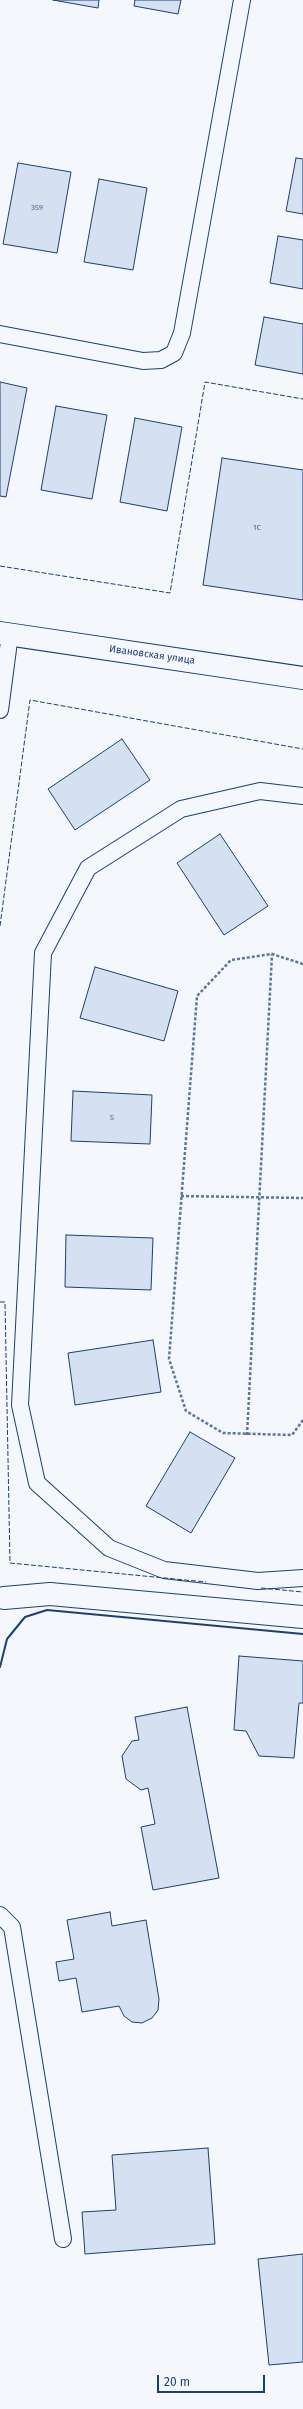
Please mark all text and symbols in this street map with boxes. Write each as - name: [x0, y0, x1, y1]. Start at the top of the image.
- house number: 359: [31, 203, 43, 213]
- house number: 1С: [253, 523, 261, 533]
- street label: Ивановская улица: [108, 643, 196, 667]
- house number: 5: [110, 1113, 114, 1123]
- scale bar: [159, 2367, 267, 2393]
- text: 20 m: [164, 2375, 190, 2389]

